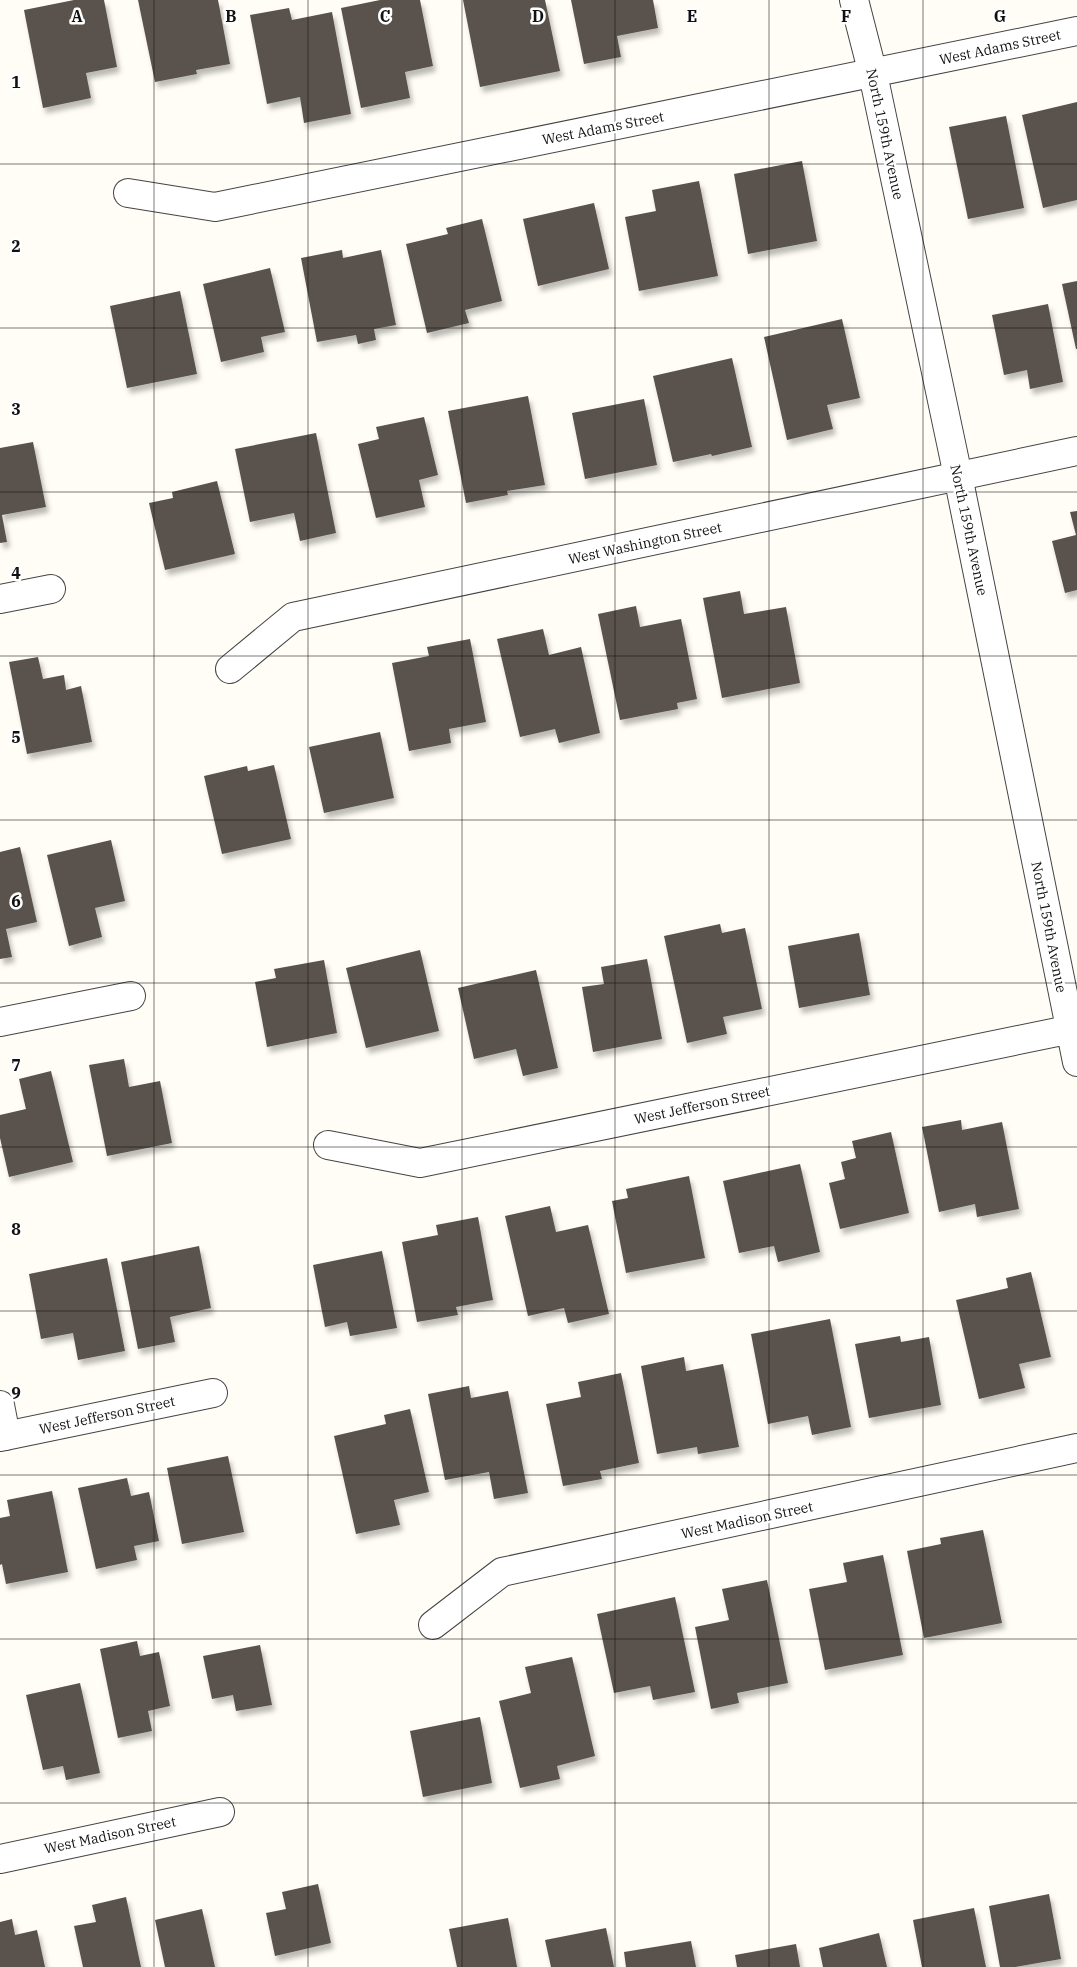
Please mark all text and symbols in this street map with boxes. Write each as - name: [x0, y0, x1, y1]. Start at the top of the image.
- text: A: [71, 6, 83, 26]
- text: B: [225, 6, 237, 26]
- text: C: [380, 6, 390, 26]
- text: D: [532, 6, 544, 26]
- text: E: [687, 6, 697, 26]
- text: F: [841, 6, 851, 26]
- text: G: [994, 6, 1006, 26]
- street label: West Adams Street: [938, 25, 1062, 69]
- street label: North 159th Avenue: [862, 67, 908, 201]
- text: 1: [11, 72, 21, 92]
- street label: West Adams Street: [541, 107, 666, 149]
- text: 2: [11, 236, 21, 256]
- text: 3: [11, 399, 21, 419]
- street label: North 159th Avenue: [946, 463, 992, 597]
- street label: West Washington Street: [567, 518, 724, 568]
- text: 4: [11, 563, 21, 583]
- text: 5: [11, 727, 21, 747]
- street label: North 159th Avenue: [1027, 860, 1071, 994]
- text: 6: [11, 891, 21, 911]
- text: 7: [11, 1055, 21, 1075]
- street label: West Jefferson Street: [632, 1082, 772, 1128]
- text: 8: [11, 1219, 21, 1239]
- text: 9: [11, 1383, 21, 1403]
- street label: West Jefferson Street: [37, 1392, 177, 1438]
- street label: West Madison Street: [679, 1497, 815, 1543]
- street label: West Madison Street: [42, 1812, 178, 1858]

